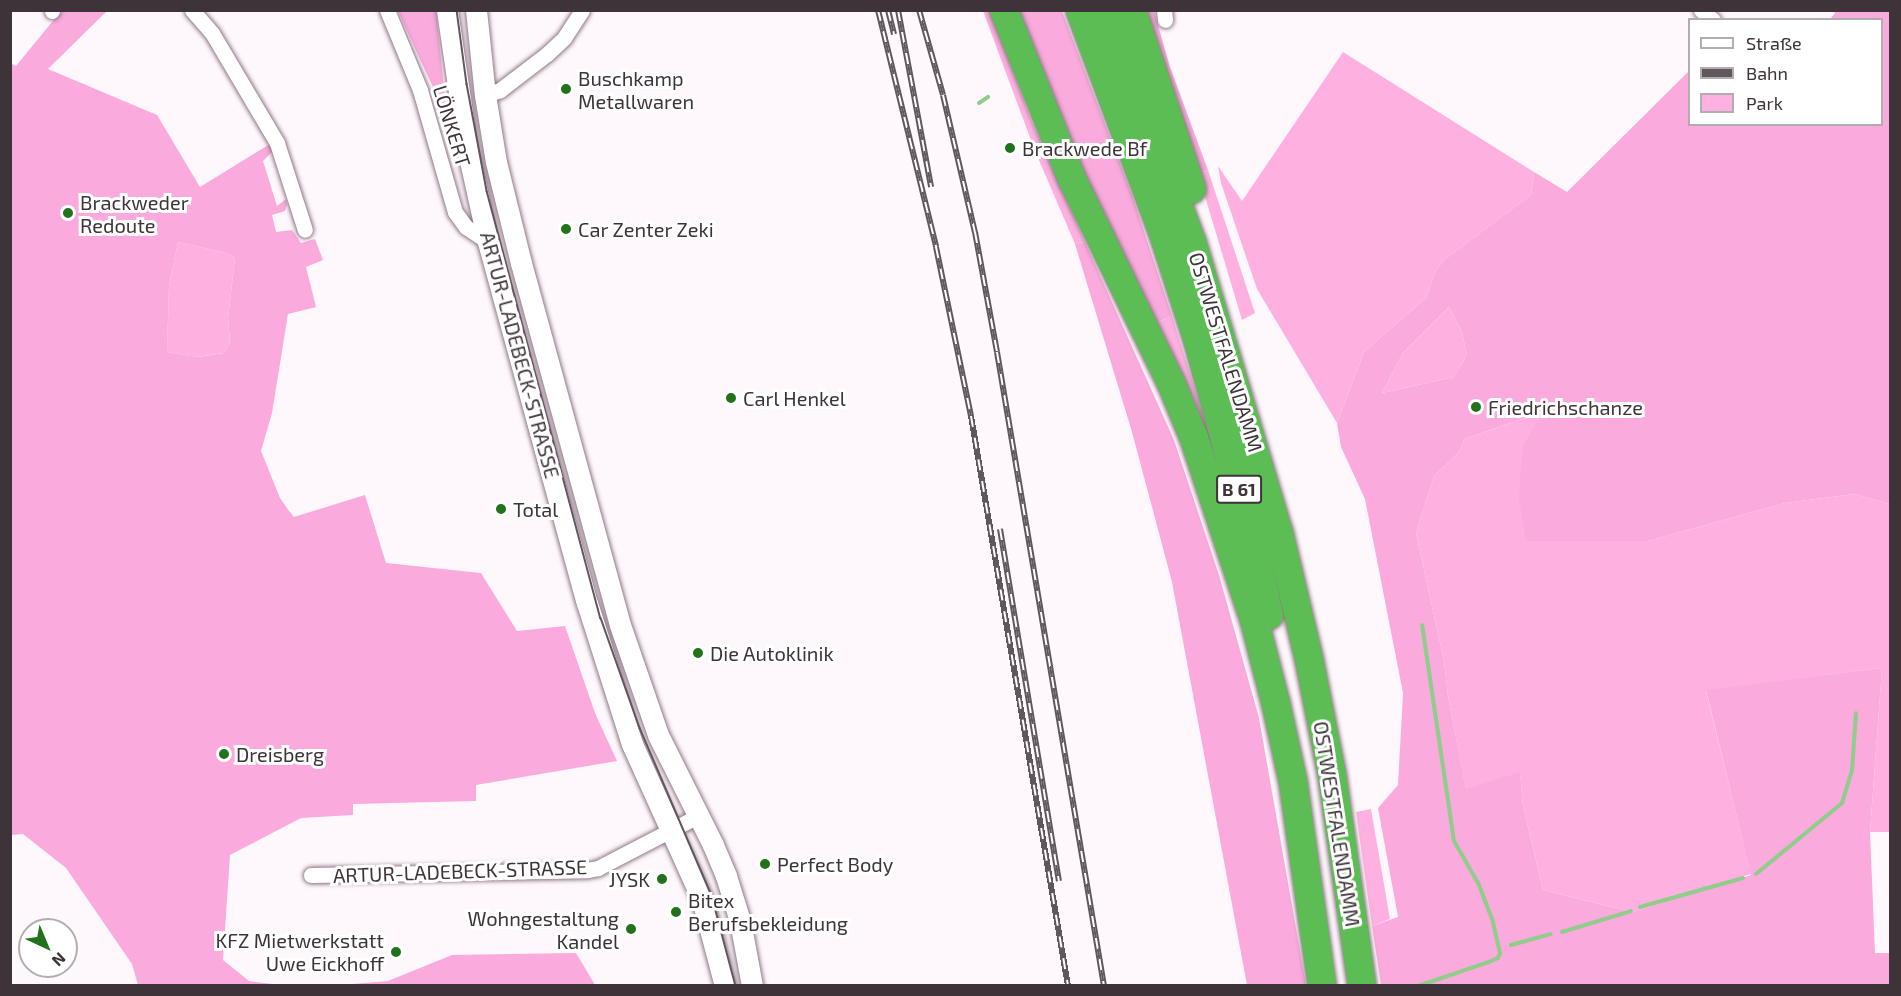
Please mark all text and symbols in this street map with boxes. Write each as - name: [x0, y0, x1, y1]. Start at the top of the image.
- legend: [1688, 18, 1883, 126]
- text: Straße: [1746, 32, 1802, 54]
- text: Bahn: [1746, 62, 1788, 84]
- place label: Buschkamp Metallwaren: [578, 66, 694, 113]
- street label: LÖNKERT: [428, 82, 476, 170]
- marker: Buschkamp Metallwaren: [559, 82, 573, 96]
- text: Park: [1746, 92, 1783, 114]
- place label: Brackwede Bf: [1022, 136, 1147, 160]
- marker: Brackwede Bf: [1003, 141, 1017, 155]
- place label: Brackweder Redoute: [80, 190, 189, 237]
- marker: Brackweder Redoute: [61, 206, 75, 220]
- place label: Car Zenter Zeki: [578, 217, 715, 241]
- marker: Car Zenter Zeki: [559, 222, 573, 236]
- street label: ARTUR-LADEBECK-STRASSE: [475, 229, 565, 481]
- street label: OSTWESTFALENDAMM: [1184, 249, 1268, 455]
- place label: Carl Henkel: [743, 386, 846, 410]
- marker: Carl Henkel: [724, 391, 738, 405]
- place label: Friedrichschanze: [1488, 395, 1643, 419]
- marker: Friedrichschanze: [1469, 400, 1483, 414]
- road number: B 61: [1215, 474, 1263, 504]
- place label: Total: [513, 497, 558, 521]
- marker: Total: [494, 502, 508, 516]
- place label: Die Autoklinik: [710, 641, 834, 665]
- marker: Die Autoklinik: [691, 646, 705, 660]
- street label: OSTWESTFALENDAMM: [1309, 720, 1365, 928]
- place label: Dreisberg: [236, 742, 324, 766]
- marker: Dreisberg: [217, 747, 231, 761]
- place label: Perfect Body: [777, 852, 893, 876]
- street label: ARTUR-LADEBECK-STRASSE: [332, 855, 588, 887]
- marker: Perfect Body: [758, 857, 772, 871]
- place label: JYSK: [609, 867, 650, 891]
- marker: JYSK: [655, 872, 669, 886]
- place label: Bitex Berufsbekleidung: [688, 888, 848, 935]
- marker: Bitex Berufsbekleidung: [669, 905, 683, 919]
- place label: Wohngestaltung Kandel: [468, 906, 619, 953]
- north arrow: [18, 918, 78, 978]
- marker: Wohngestaltung Kandel: [624, 922, 638, 936]
- place label: KFZ Mietwerkstatt Uwe Eickhoff: [215, 928, 384, 975]
- marker: KFZ Mietwerkstatt Uwe Eickhoff: [389, 945, 403, 959]
- text: N: [49, 949, 70, 971]

